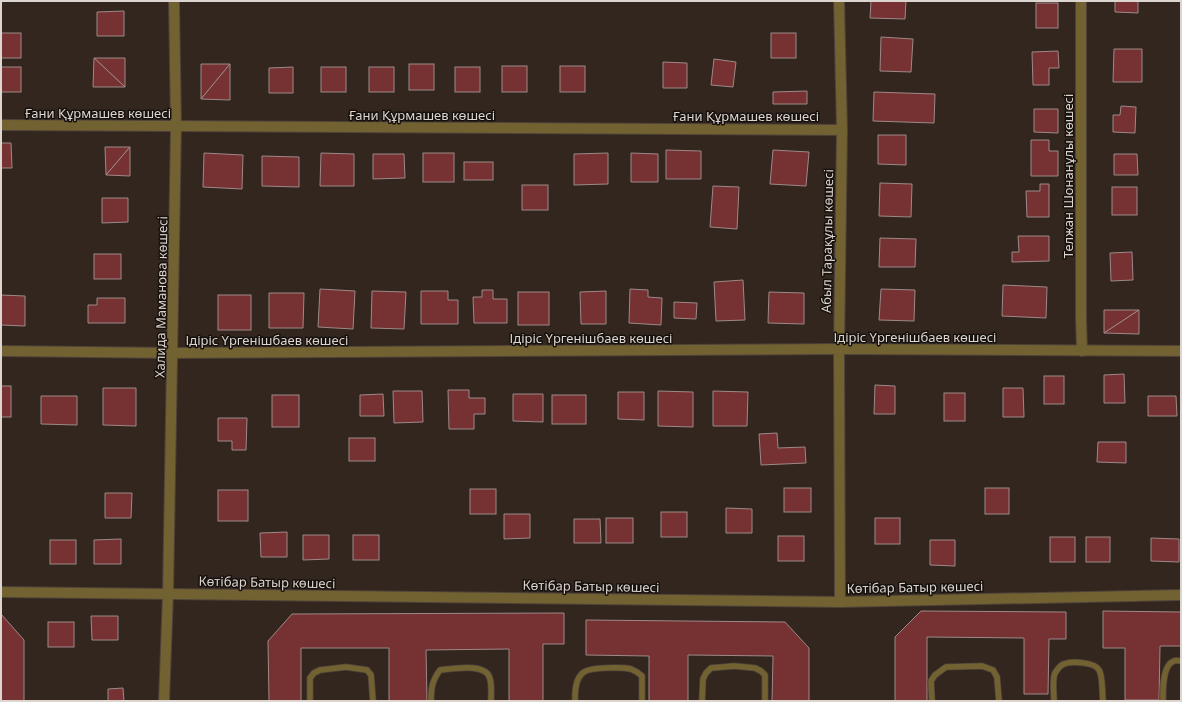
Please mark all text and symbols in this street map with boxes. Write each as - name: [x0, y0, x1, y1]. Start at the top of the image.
- street label: Телжан Шонанұлы көшесі: [1059, 94, 1077, 258]
- street label: Ғани Құрмашев көшесі: [25, 104, 171, 122]
- street label: Ғани Құрмашев көшесі: [349, 106, 495, 124]
- street label: Ғани Құрмашев көшесі: [673, 107, 819, 125]
- street label: Абыл Тарақұлы көшесі: [817, 169, 837, 313]
- street label: Халида Маманова көшесі: [151, 216, 171, 378]
- street label: Ідіріс Үргенішбаев көшесі: [834, 328, 996, 346]
- street label: Ідіріс Үргенішбаев көшесі: [510, 329, 672, 347]
- street label: Ідіріс Үргенішбаев көшесі: [186, 331, 348, 349]
- street label: Көтібар Батыр көшесі: [198, 572, 336, 592]
- street label: Көтібар Батыр көшесі: [522, 576, 660, 596]
- street label: Көтібар Батыр көшесі: [846, 577, 984, 597]

